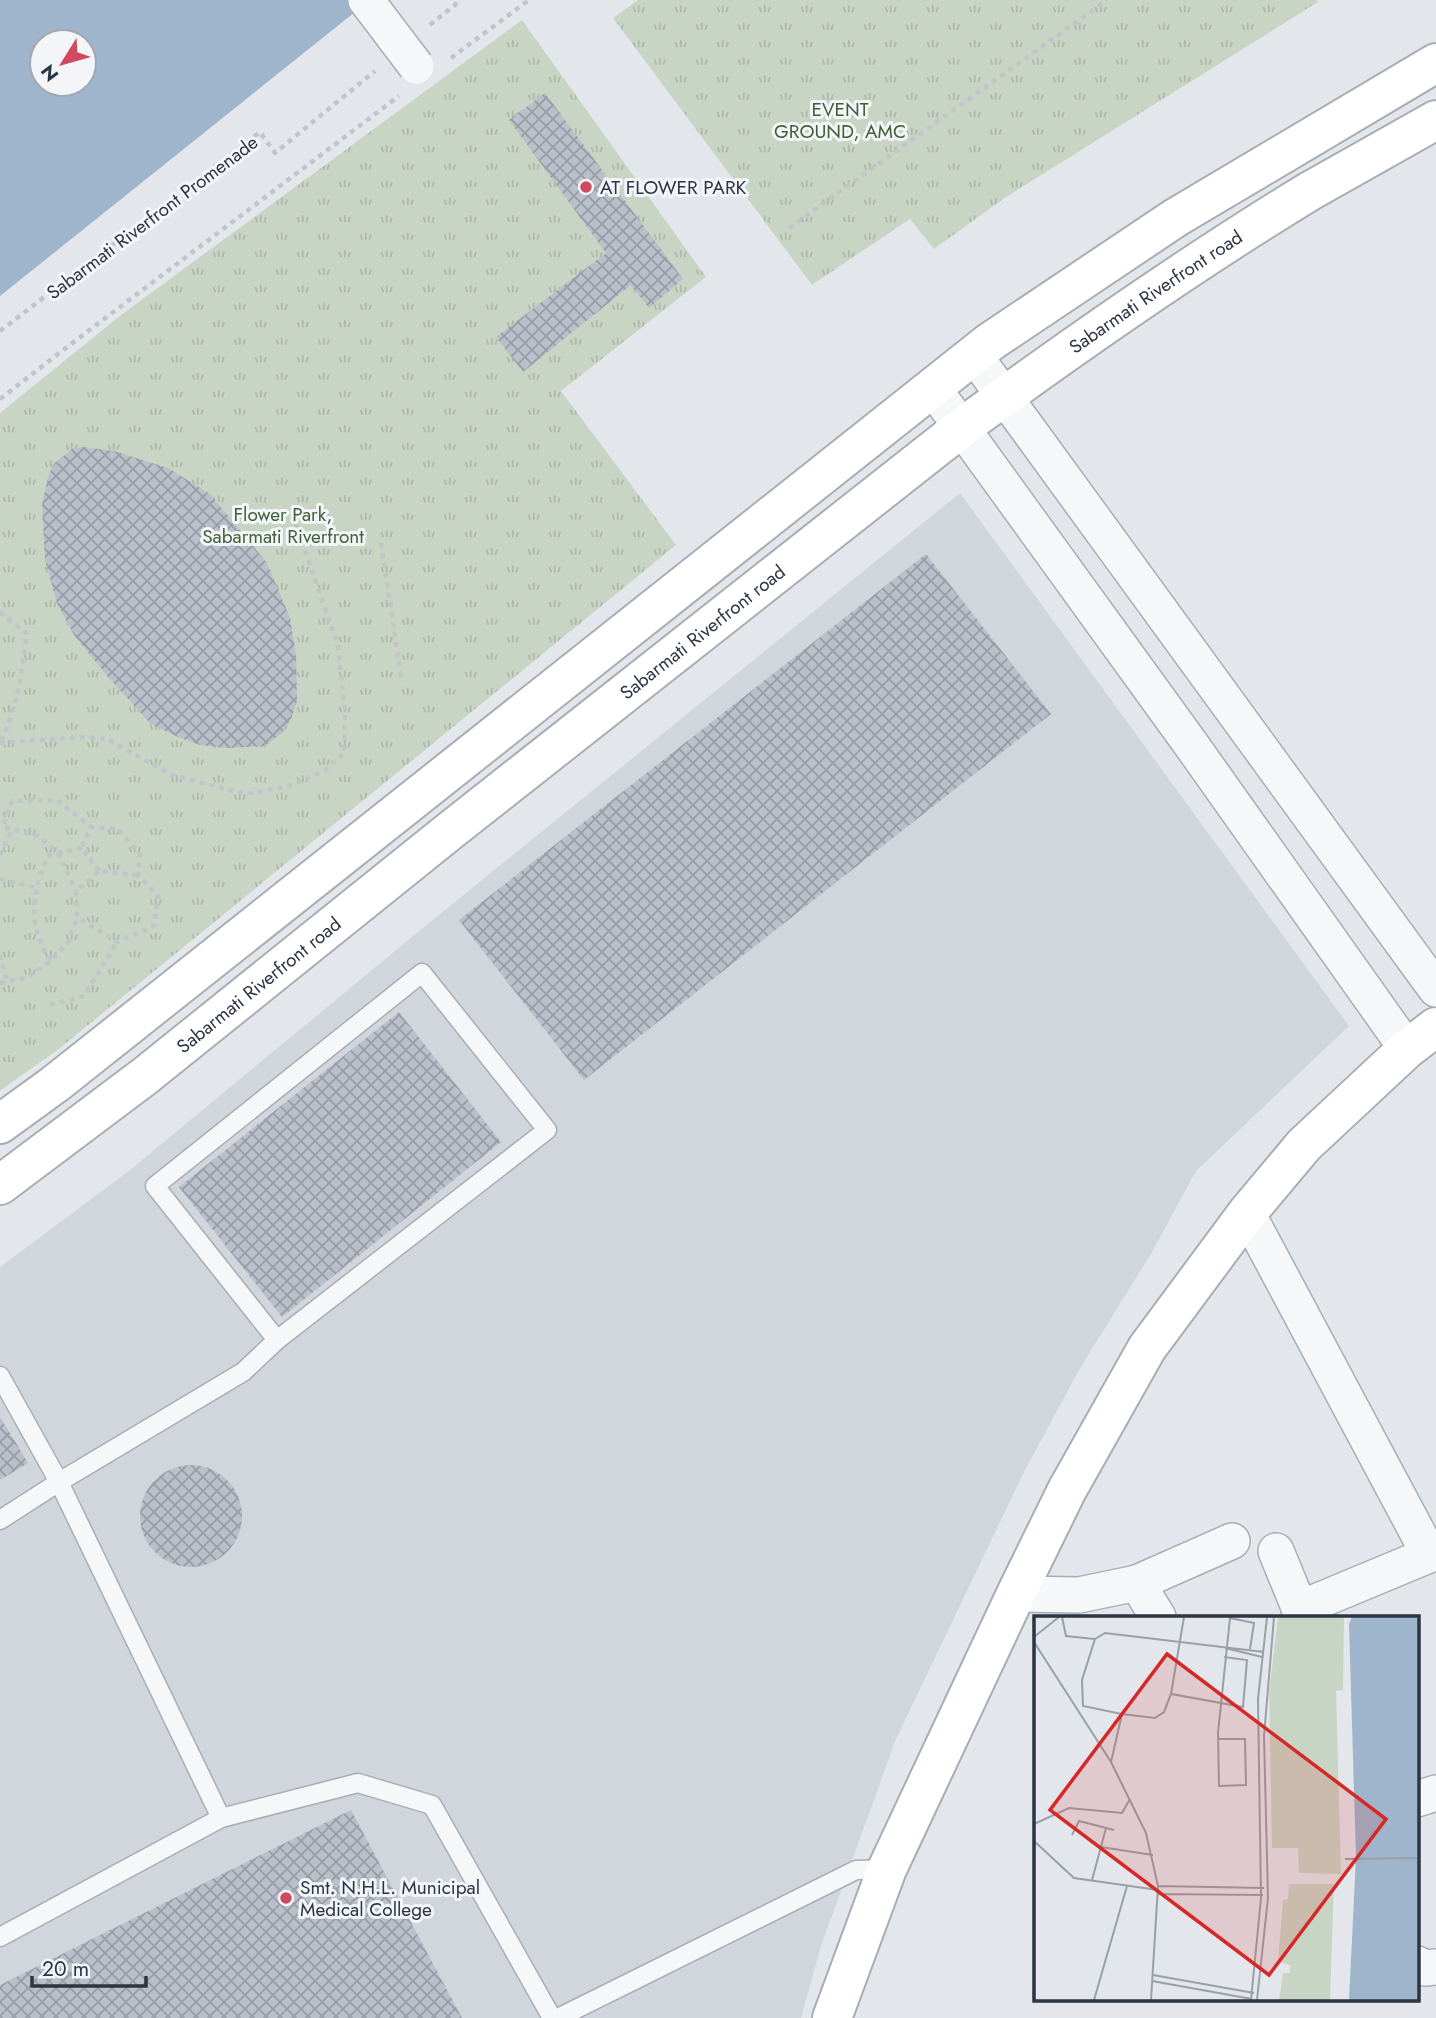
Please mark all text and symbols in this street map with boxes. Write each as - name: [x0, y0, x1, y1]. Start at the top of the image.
- north arrow: [28, 28, 98, 98]
- text: N: [34, 59, 65, 87]
- park label: EVENT GROUND, AMC: [774, 96, 906, 145]
- street label: Sabarmati Riverfront Promenade: [41, 129, 264, 306]
- place label: AT FLOWER PARK: [600, 174, 747, 201]
- marker: AT FLOWER PARK: [578, 179, 594, 195]
- street label: Sabarmati Riverfront road: [1063, 224, 1248, 360]
- park label: Flower Park, Sabarmati Riverfront: [202, 501, 364, 550]
- street label: Sabarmati Riverfront road: [614, 559, 791, 706]
- street label: Sabarmati Riverfront road: [171, 911, 347, 1060]
- inset map: [1034, 1616, 1418, 2000]
- place label: Smt. N.H.L. Municipal Medical College: [300, 1874, 480, 1923]
- marker: Smt. N.H.L. Municipal Medical College: [278, 1890, 294, 1906]
- scale bar: [32, 1944, 145, 1988]
- text: 20 m: [42, 1954, 89, 1984]

